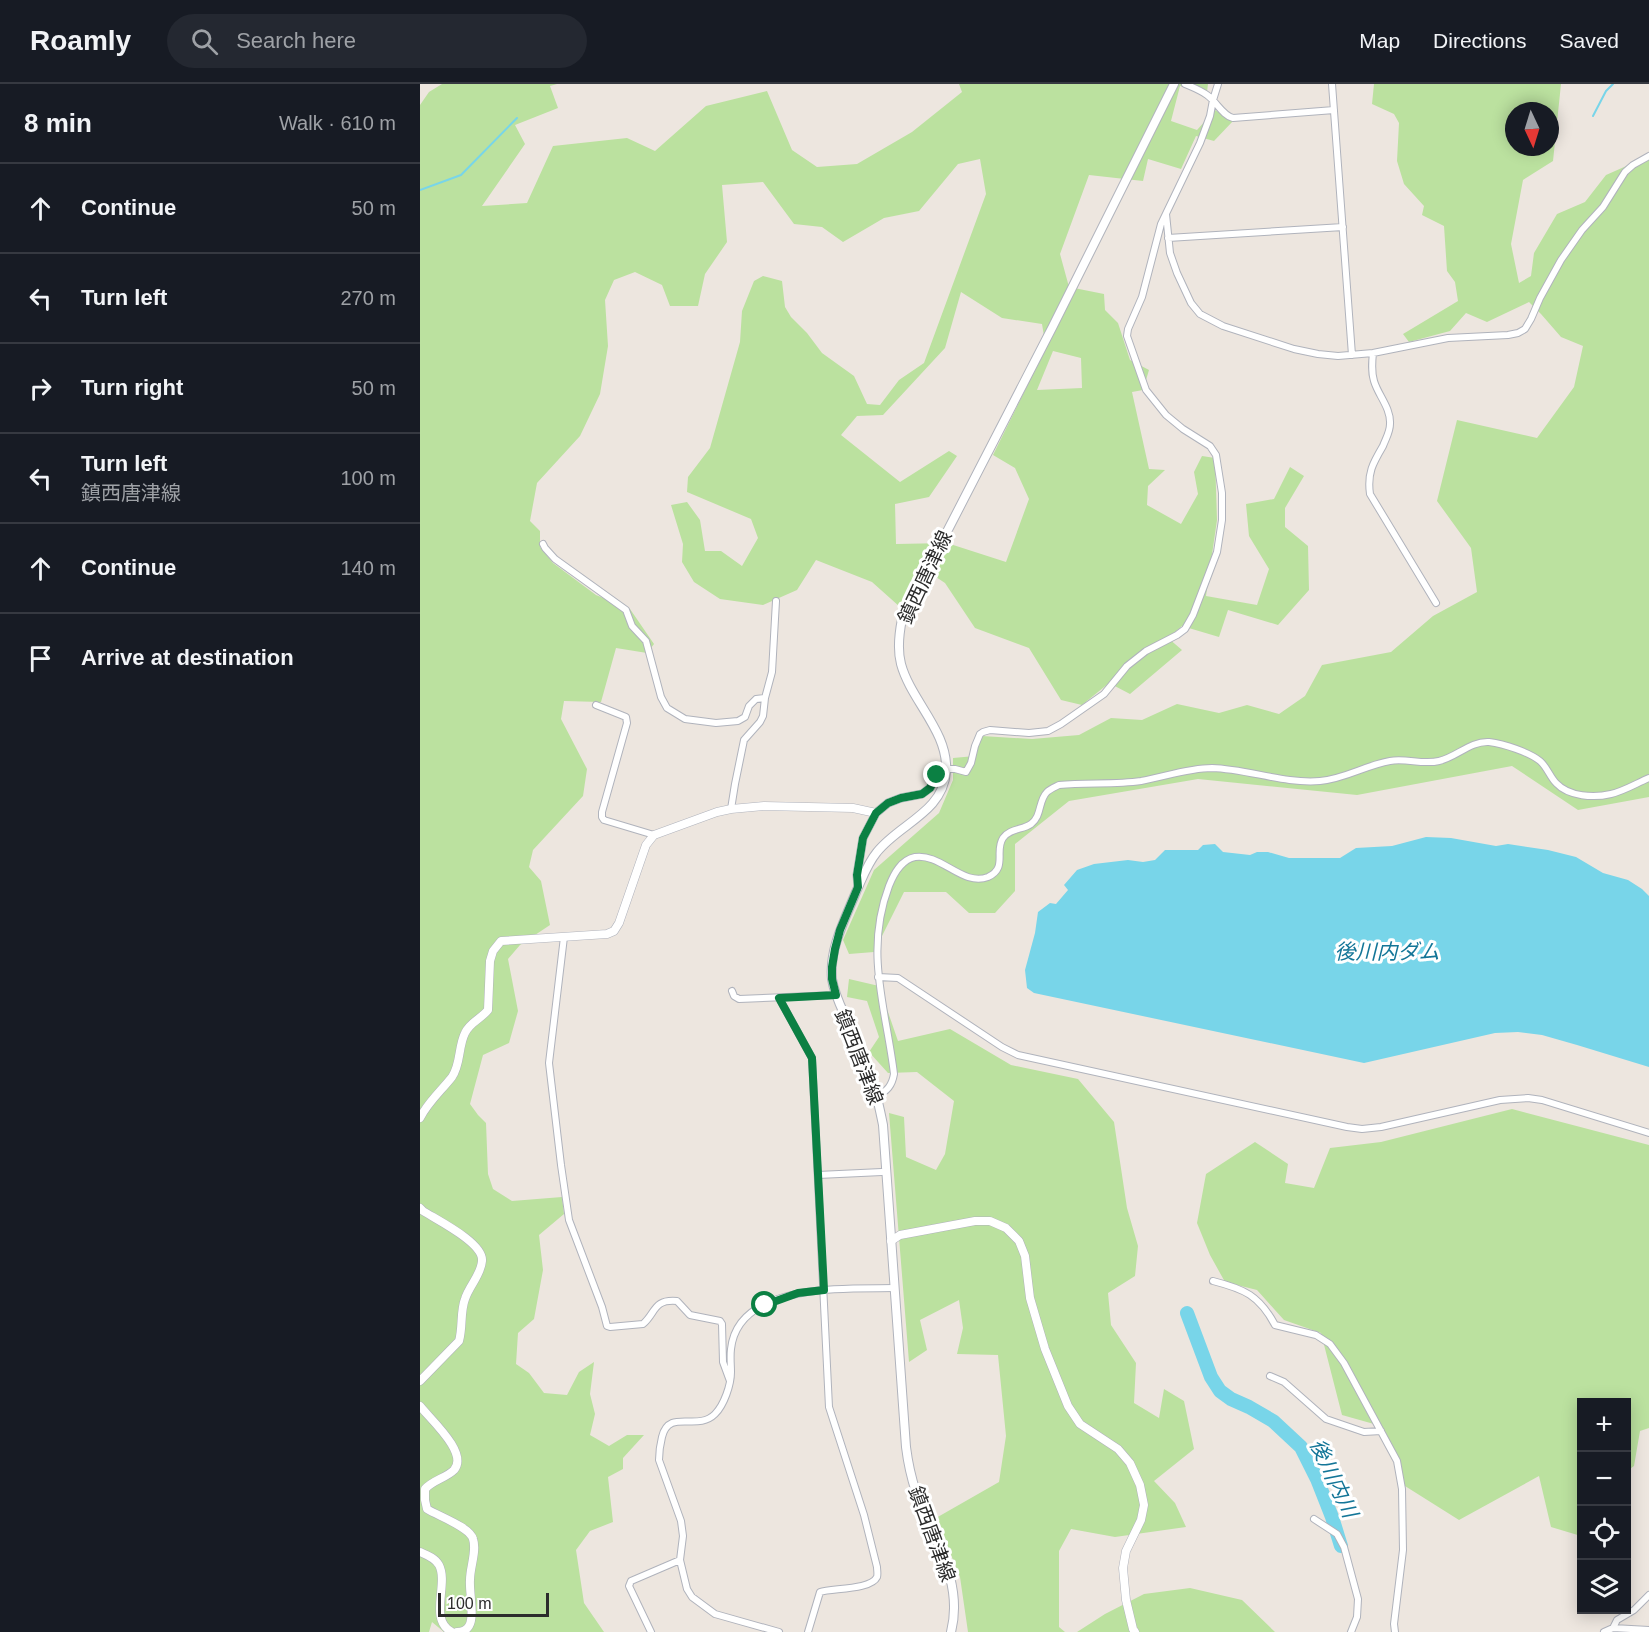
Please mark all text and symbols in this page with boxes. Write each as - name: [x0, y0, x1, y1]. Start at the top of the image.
- search box: [167, 14, 587, 68]
- text: Roamly: [30, 25, 131, 56]
- icon: search: [188, 25, 221, 58]
- text: Search here: [236, 28, 356, 53]
- text: Map: [1359, 29, 1400, 52]
- text: Directions: [1433, 29, 1526, 52]
- text: Saved: [1559, 29, 1619, 52]
- north arrow: [1505, 102, 1559, 156]
- text: 8 min: [24, 108, 92, 138]
- text: Walk · 610 m: [279, 112, 396, 134]
- icon: ahead: [24, 192, 57, 225]
- text: Continue: [81, 195, 176, 220]
- text: 50 m: [352, 197, 396, 219]
- icon: left: [24, 282, 57, 315]
- text: Turn left: [81, 285, 167, 310]
- text: 270 m: [340, 287, 396, 309]
- icon: right: [24, 372, 57, 405]
- text: Turn right: [81, 375, 183, 400]
- text: 50 m: [352, 377, 396, 399]
- text: Turn left: [81, 451, 167, 476]
- icon: left: [24, 462, 57, 495]
- text: 100 m: [340, 467, 396, 489]
- text: 鎮西唐津線: [81, 482, 181, 504]
- street label: 鎮西唐津線: [894, 527, 956, 627]
- icon: ahead: [24, 552, 57, 585]
- text: Continue: [81, 555, 176, 580]
- text: 140 m: [340, 557, 396, 579]
- icon: arrive: [24, 642, 57, 675]
- text: Arrive at destination: [81, 645, 294, 670]
- route end: [923, 761, 949, 787]
- water label: 後川内ダム: [1335, 940, 1440, 963]
- street label: 鎮西唐津線: [831, 1006, 887, 1108]
- route start: [751, 1291, 777, 1317]
- map controls: [1577, 1398, 1631, 1614]
- button: +: [1577, 1398, 1631, 1452]
- water label: 後川内川: [1306, 1435, 1363, 1523]
- button: −: [1577, 1452, 1631, 1506]
- street label: 鎮西唐津線: [905, 1483, 959, 1585]
- button: locate: [1577, 1506, 1631, 1560]
- button: layers: [1577, 1560, 1631, 1614]
- scale bar: [438, 1590, 549, 1618]
- text: 100 m: [447, 1595, 491, 1612]

